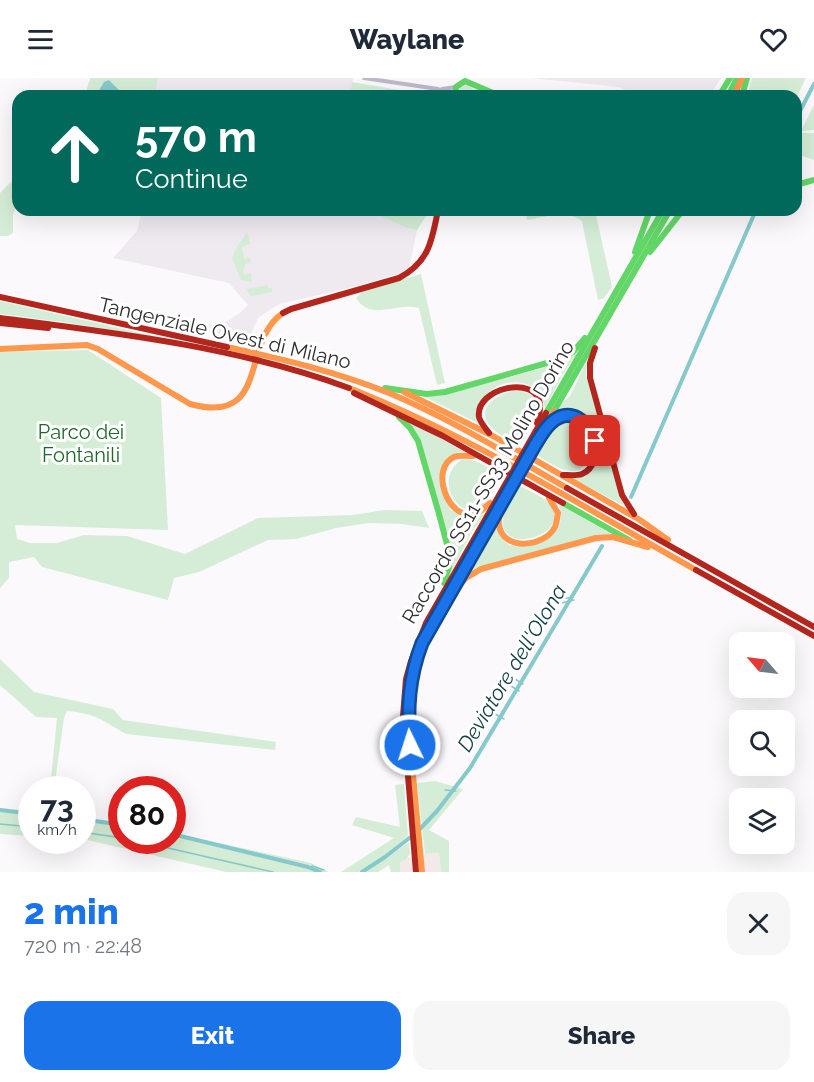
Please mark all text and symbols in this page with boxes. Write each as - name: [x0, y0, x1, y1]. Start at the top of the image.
- icon: menu: [24, 23, 57, 56]
- icon: heart: [757, 23, 790, 56]
- text: Waylane: [350, 24, 464, 55]
- text: 570 m: [135, 113, 257, 162]
- icon: ahead: [36, 114, 114, 192]
- text: Continue: [135, 163, 248, 194]
- street label: Tangenziale Ovest di Milano: [97, 292, 353, 374]
- street label: Raccordo SS11-SS33 Molino Dorino: [397, 336, 579, 628]
- pin: [569, 415, 620, 466]
- park label: Parco dei Fontanili: [38, 420, 124, 467]
- icon: arrive: [578, 424, 611, 457]
- water label: Deviatore dell'Olona: [452, 580, 571, 756]
- north arrow: [729, 632, 795, 698]
- map controls: [729, 632, 795, 854]
- button: search: [729, 710, 795, 776]
- position arrow: [378, 713, 442, 777]
- speed limit sign: 80: [108, 776, 186, 854]
- button: layers: [729, 788, 795, 854]
- text: 73: [40, 790, 74, 825]
- text: km/h: [37, 821, 77, 839]
- text: 2 min: [24, 890, 119, 932]
- button: close: [727, 892, 790, 955]
- text: 720 m · 22:48: [24, 934, 142, 958]
- button: Exit: [24, 1001, 401, 1070]
- button: Share: [413, 1001, 790, 1070]

